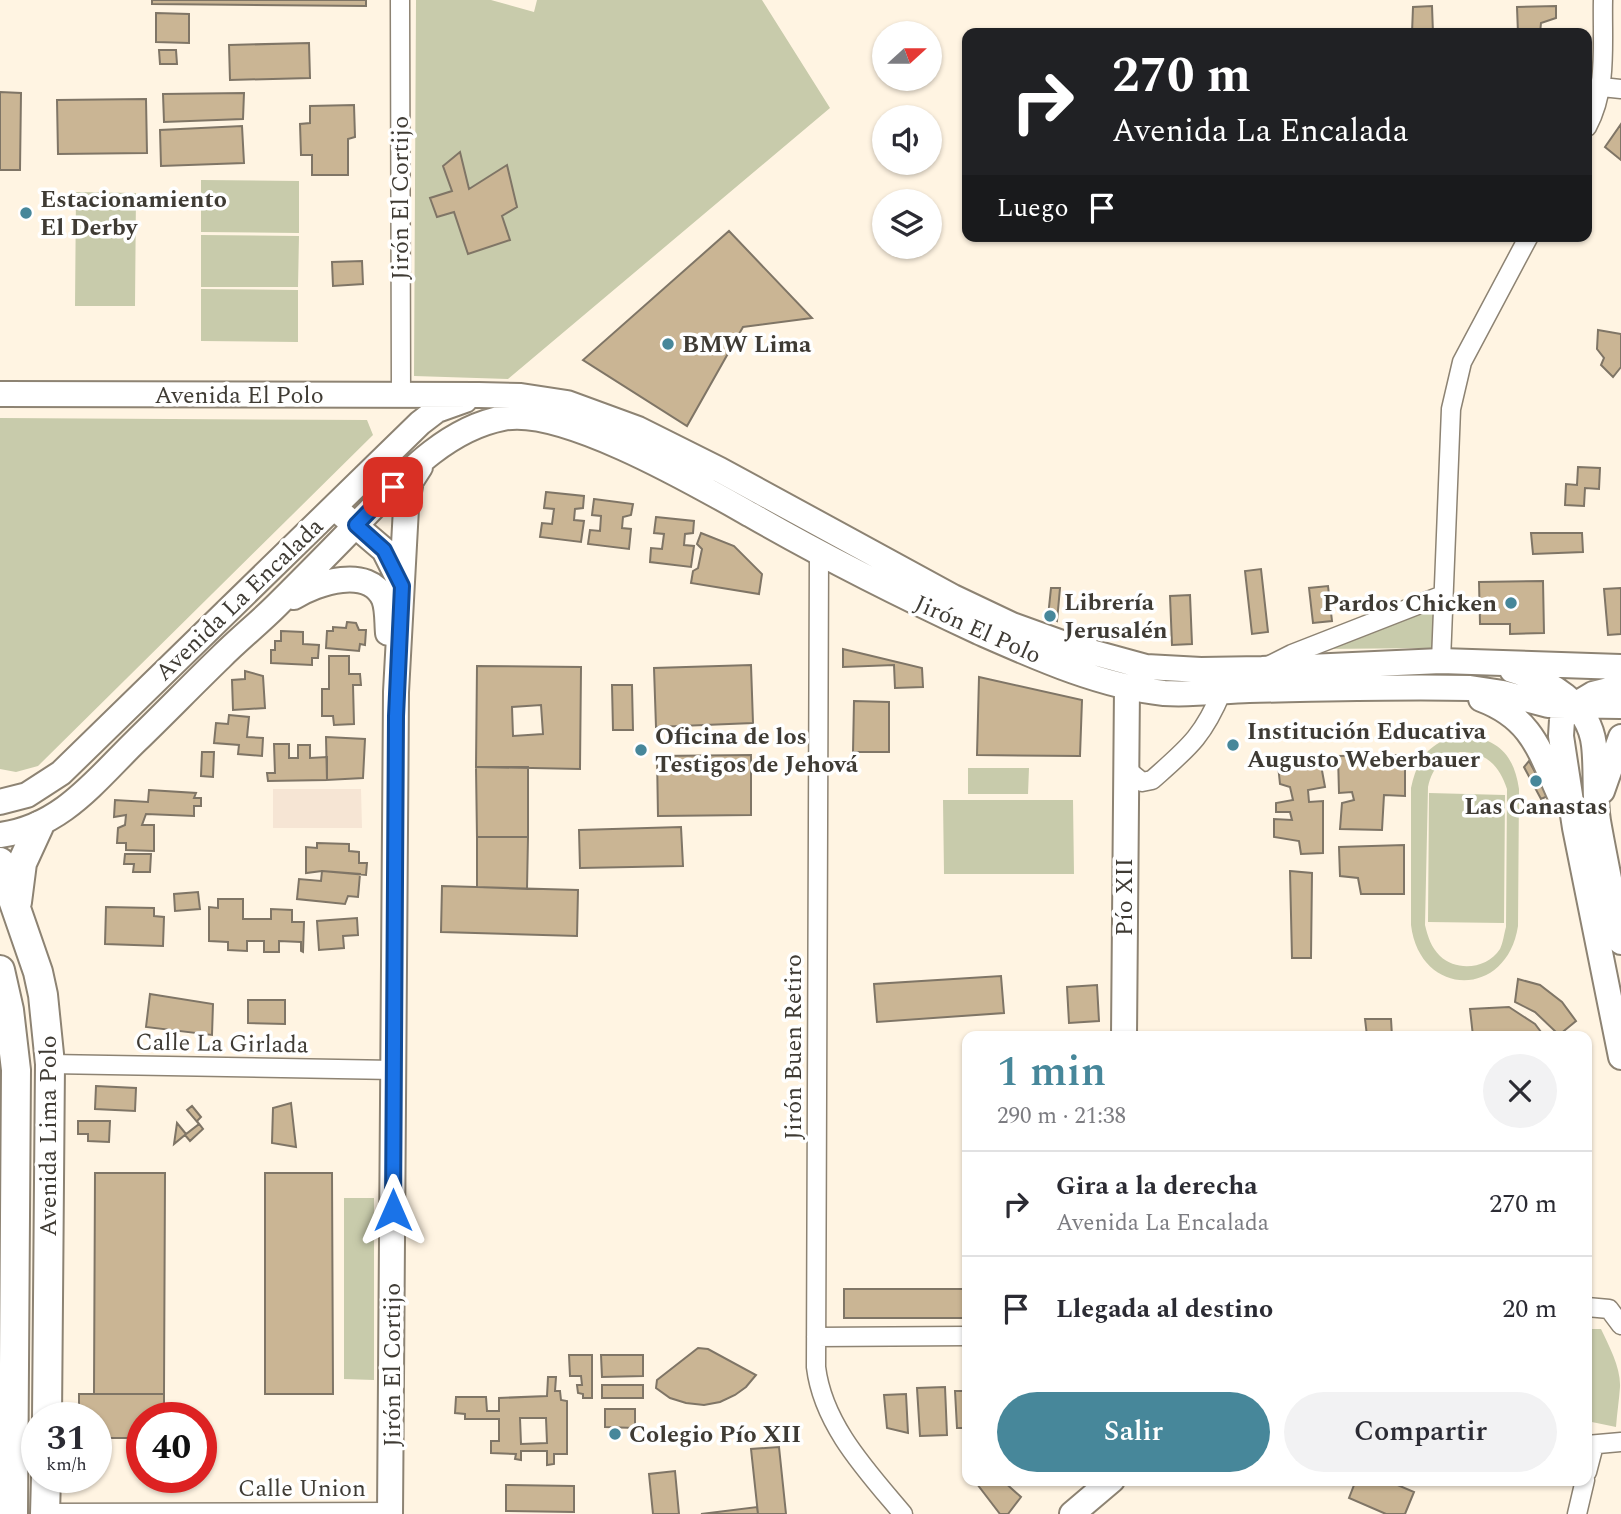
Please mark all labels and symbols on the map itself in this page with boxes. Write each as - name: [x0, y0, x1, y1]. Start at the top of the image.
- north arrow: [872, 21, 942, 91]
- street label: Jirón El Cortijo: [383, 116, 419, 280]
- place label: Estacionamiento El Derby: [40, 182, 227, 246]
- marker: Estacionamiento El Derby: [18, 205, 34, 221]
- place label: BMW Lima: [682, 327, 812, 363]
- marker: BMW Lima: [660, 336, 676, 352]
- street label: Avenida El Polo: [154, 378, 324, 414]
- pin: [363, 457, 423, 517]
- street label: Avenida La Encalada: [147, 509, 332, 690]
- place label: Librería Jerusalén: [1064, 585, 1168, 649]
- street label: Jirón El Polo: [908, 586, 1047, 674]
- place label: Pardos Chicken: [1323, 586, 1497, 622]
- marker: Pardos Chicken: [1503, 595, 1519, 611]
- marker: Librería Jerusalén: [1042, 608, 1058, 624]
- place label: Institución Educativa Augusto Weberbauer: [1247, 714, 1487, 778]
- place label: Oficina de los Testigos de Jehová: [655, 719, 859, 783]
- marker: Institución Educativa Augusto Weberbauer: [1225, 737, 1241, 753]
- marker: Oficina de los Testigos de Jehová: [633, 742, 649, 758]
- marker: Las Canastas: [1528, 773, 1544, 789]
- place label: Las Canastas: [1464, 789, 1608, 825]
- street label: Pío XII: [1107, 858, 1143, 936]
- street label: Jirón Buen Retiro: [776, 954, 812, 1140]
- street label: Calle La Girlada: [135, 1024, 309, 1064]
- street label: Avenida Lima Polo: [31, 1035, 67, 1237]
- position arrow: [356, 1173, 430, 1247]
- street label: Jirón El Cortijo: [375, 1283, 411, 1447]
- speed limit sign: 40: [126, 1402, 217, 1493]
- place label: Colegio Pío XII: [629, 1417, 801, 1453]
- marker: Colegio Pío XII: [607, 1426, 623, 1442]
- street label: Calle Union: [238, 1471, 366, 1507]

